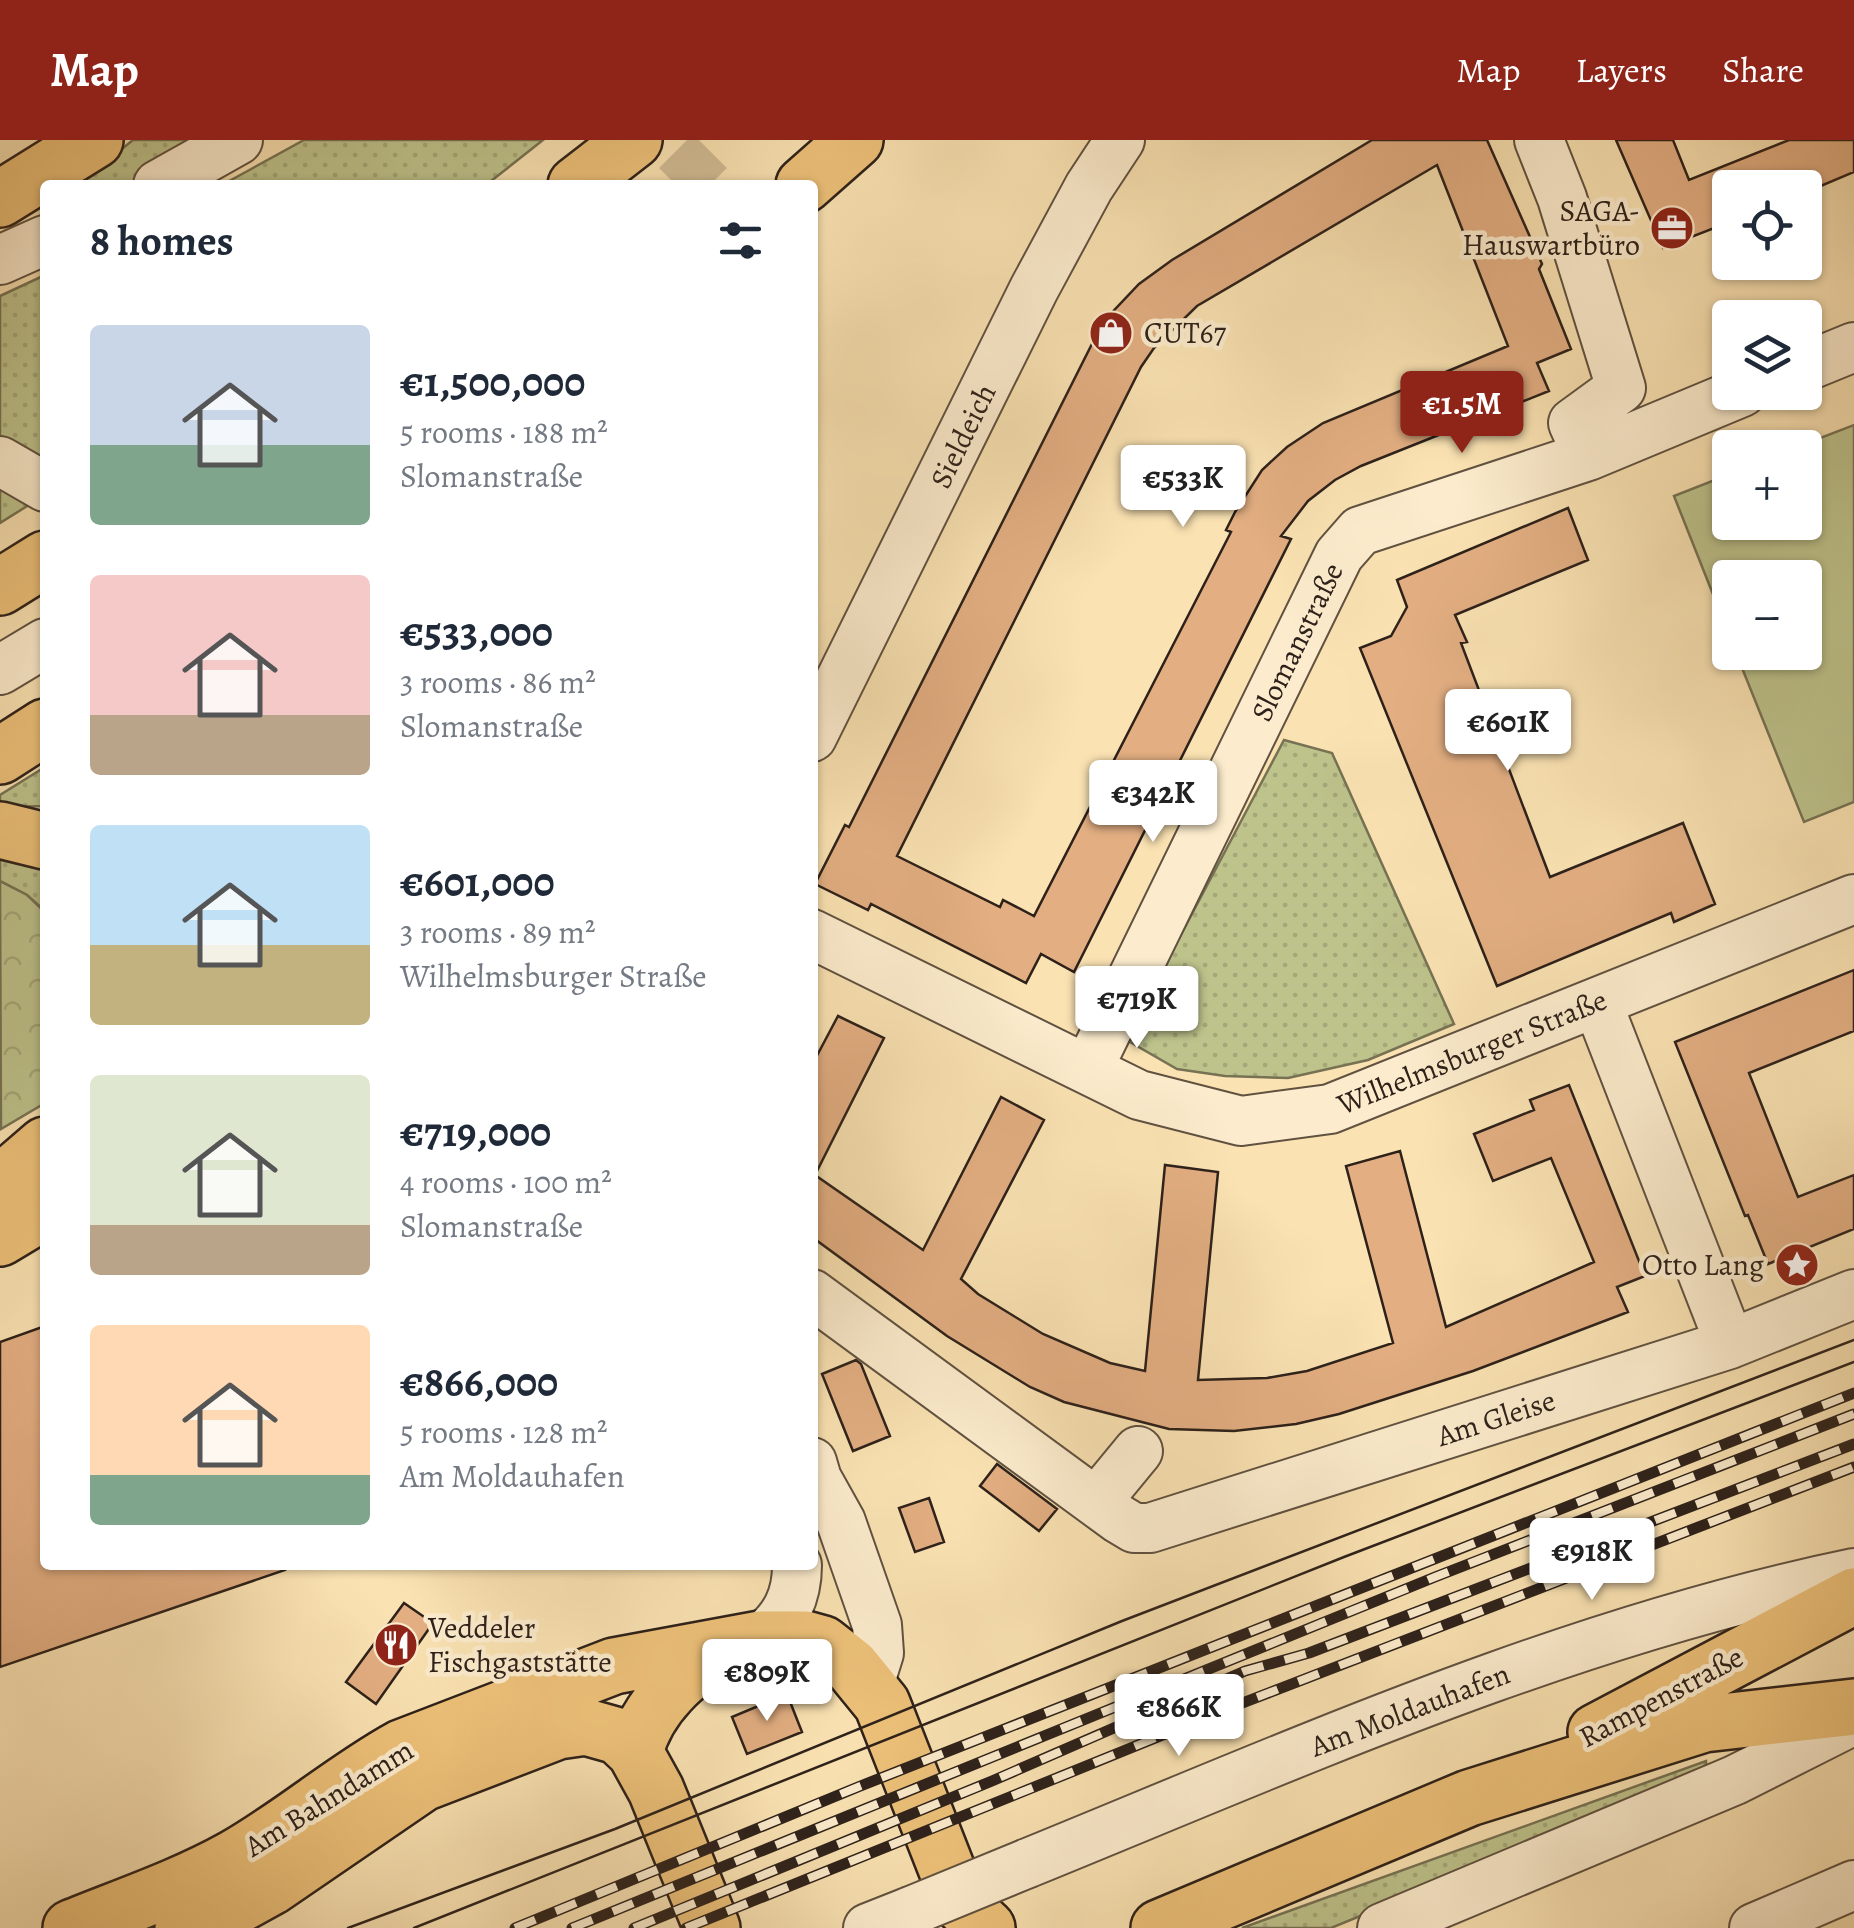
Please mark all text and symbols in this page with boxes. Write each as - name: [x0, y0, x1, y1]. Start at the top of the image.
- text: Map: [50, 37, 139, 103]
- text: Map: [1456, 46, 1520, 94]
- text: Layers: [1575, 46, 1667, 94]
- text: Share: [1722, 46, 1804, 94]
- map controls: [1712, 170, 1822, 670]
- button: locate: [1712, 170, 1822, 280]
- place label: SAGA- Hauswartbüro: [1462, 191, 1640, 265]
- office icon: SAGA- Hauswartbüro: [1649, 205, 1695, 251]
- text: 8 homes: [90, 212, 234, 269]
- icon: filters: [713, 213, 768, 268]
- button: layers: [1712, 300, 1822, 410]
- shop icon: CUT67: [1088, 310, 1134, 356]
- place label: CUT67: [1144, 313, 1226, 353]
- text: €1,500,000: [400, 353, 585, 410]
- icon: home: [170, 365, 290, 485]
- pin: €1.5M: [1392, 371, 1532, 456]
- street label: Sieldeich: [921, 377, 1005, 495]
- text: €1.5M: [1422, 381, 1502, 425]
- text: 5 rooms · 188 m²: [400, 410, 608, 454]
- button: +: [1712, 430, 1822, 540]
- pin: €533K: [1113, 445, 1253, 530]
- text: Slomanstraße: [400, 454, 583, 498]
- text: €533K: [1143, 455, 1223, 499]
- street label: Slomanstraße: [1241, 556, 1353, 728]
- button: −: [1712, 560, 1822, 670]
- text: €533,000: [400, 603, 553, 660]
- icon: home: [170, 615, 290, 735]
- text: 3 rooms · 86 m²: [400, 660, 596, 704]
- pin: €601K: [1438, 689, 1578, 774]
- text: €601K: [1467, 699, 1549, 743]
- text: Slomanstraße: [400, 704, 583, 748]
- pin: €342K: [1083, 760, 1223, 845]
- text: €342K: [1111, 770, 1195, 814]
- text: €601,000: [400, 853, 555, 910]
- icon: home: [170, 865, 290, 985]
- text: 3 rooms · 89 m²: [400, 910, 596, 954]
- text: Wilhelmsburger Straße: [400, 954, 707, 998]
- pin: €719K: [1067, 966, 1207, 1051]
- text: €719K: [1097, 976, 1177, 1020]
- street label: Wilhelmsburger Straße: [1330, 980, 1613, 1125]
- text: €719,000: [400, 1103, 551, 1160]
- icon: home: [170, 1115, 290, 1235]
- text: 4 rooms · 100 m²: [400, 1160, 612, 1204]
- text: Slomanstraße: [400, 1204, 583, 1248]
- place icon: Otto Lang: [1774, 1242, 1820, 1288]
- place label: Otto Lang: [1642, 1245, 1764, 1285]
- text: €866,000: [400, 1353, 558, 1410]
- icon: home: [170, 1365, 290, 1485]
- street label: Am Gleise: [1431, 1380, 1560, 1456]
- text: 5 rooms · 128 m²: [400, 1410, 608, 1454]
- text: Am Moldauhafen: [400, 1454, 624, 1498]
- pin: €918K: [1522, 1518, 1662, 1603]
- text: €918K: [1551, 1528, 1633, 1572]
- place label: Veddeler Fischgaststätte: [427, 1608, 612, 1682]
- restaurant icon: Veddeler Fischgaststätte: [373, 1622, 419, 1668]
- street label: Rampenstraße: [1572, 1637, 1750, 1757]
- pin: €809K: [697, 1639, 837, 1724]
- text: €809K: [724, 1649, 810, 1693]
- street label: Am Moldauhafen: [1304, 1654, 1515, 1767]
- pin: €866K: [1109, 1674, 1249, 1759]
- text: €866K: [1137, 1684, 1221, 1728]
- street label: Am Bahndamm: [236, 1730, 421, 1866]

